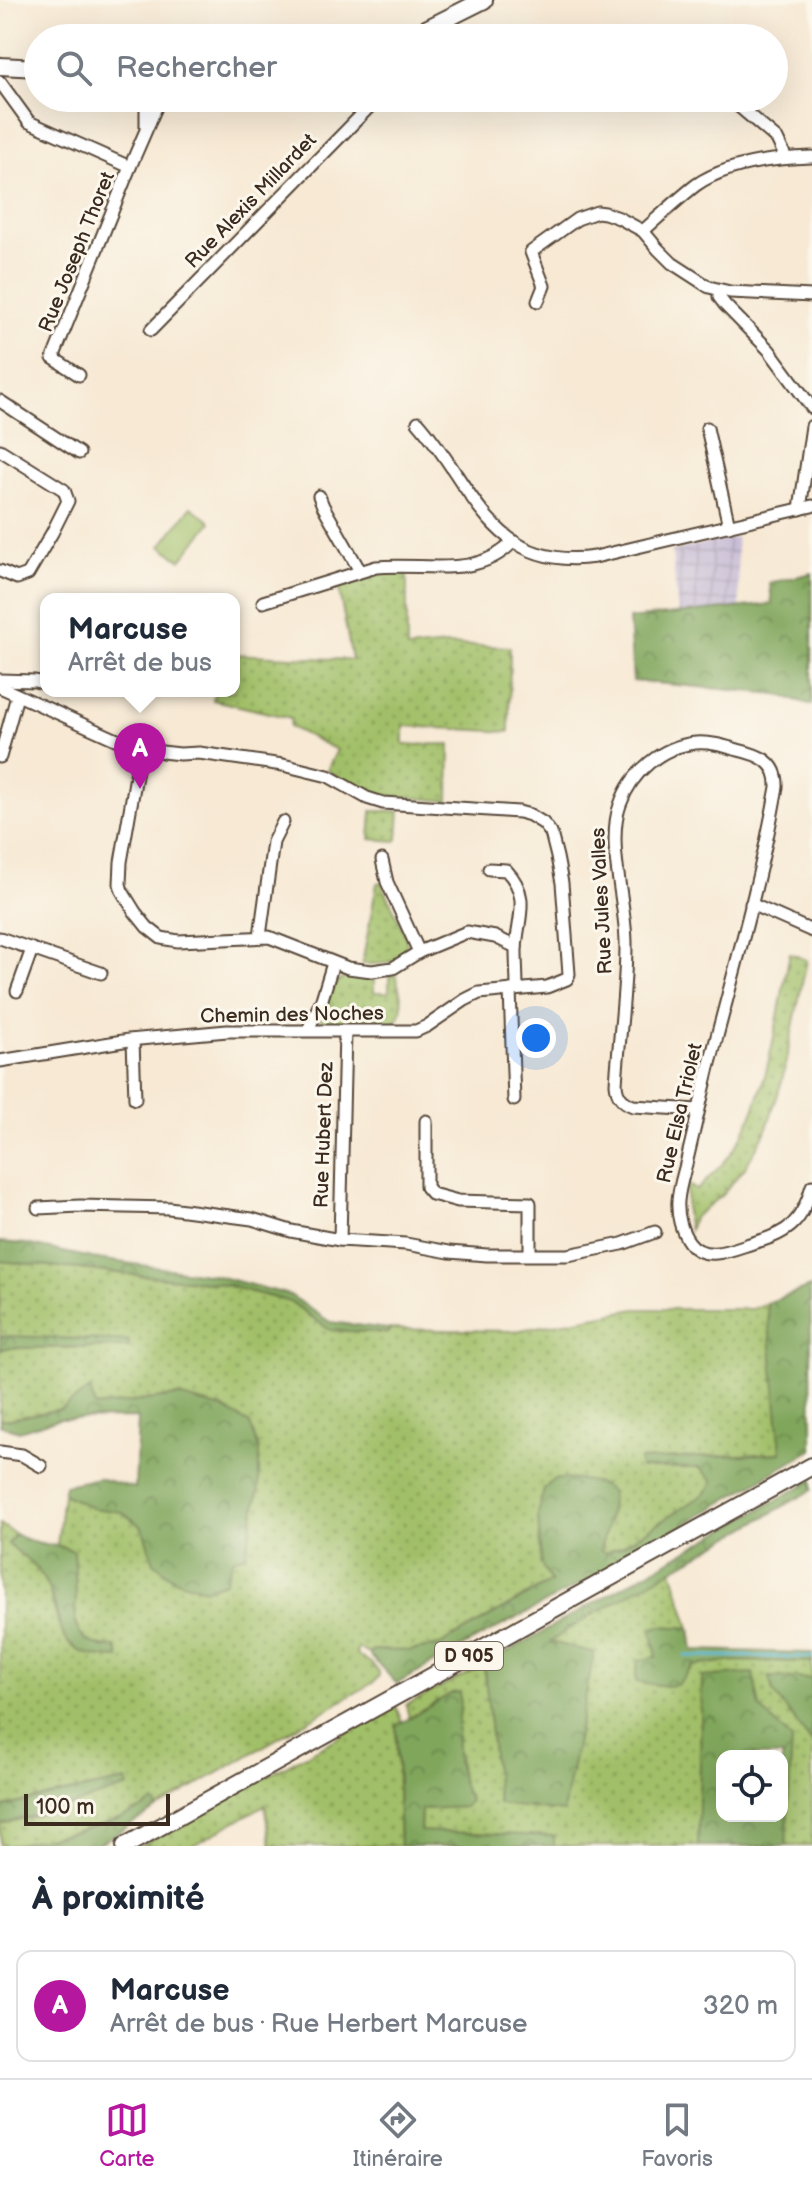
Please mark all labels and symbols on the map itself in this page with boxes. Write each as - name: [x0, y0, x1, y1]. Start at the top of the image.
- street label: Rue Alexis Millardet: [180, 128, 322, 274]
- street label: Rue Joseph Thoret: [34, 168, 120, 336]
- pin: A: [114, 723, 166, 789]
- street label: Rue Jules Valles: [586, 827, 618, 975]
- street label: Chemin des Noches: [200, 1001, 384, 1029]
- your location: [516, 1018, 556, 1058]
- street label: Rue Elsa Triolet: [652, 1041, 708, 1185]
- street label: Rue Hubert Dez: [309, 1061, 339, 1208]
- road number: D 905: [435, 1642, 503, 1670]
- scale bar: [24, 1790, 170, 1826]

